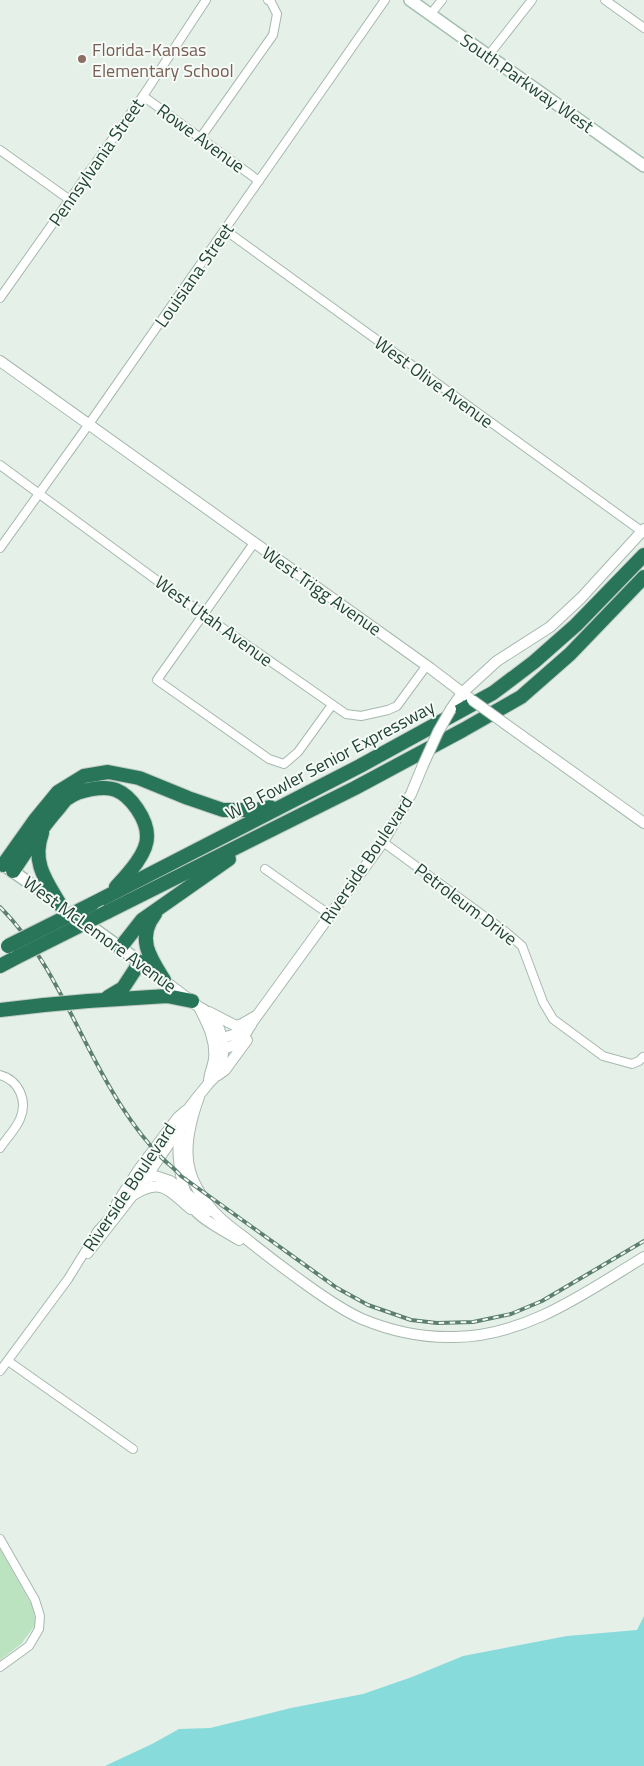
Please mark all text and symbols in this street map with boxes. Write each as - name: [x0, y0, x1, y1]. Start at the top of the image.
- street label: South Parkway West: [455, 27, 600, 140]
- place label: Florida-Kansas Elementary School: [92, 36, 234, 84]
- marker: Florida-Kansas Elementary School: [76, 53, 88, 65]
- street label: Pennsylvania Street: [42, 92, 151, 231]
- street label: Rowe Avenue: [151, 97, 251, 179]
- street label: Louisiana Street: [148, 217, 240, 333]
- street label: West Olive Avenue: [369, 330, 499, 434]
- street label: West Trigg Avenue: [257, 540, 387, 642]
- street label: West Utah Avenue: [149, 569, 279, 673]
- street label: W B Fowler Senior Expressway: [221, 693, 440, 827]
- street label: Riverside Boulevard: [313, 790, 419, 930]
- street label: Petroleum Drive: [409, 856, 523, 952]
- street label: West McLemore Avenue: [18, 869, 182, 999]
- street label: Riverside Boulevard: [76, 1117, 182, 1257]

